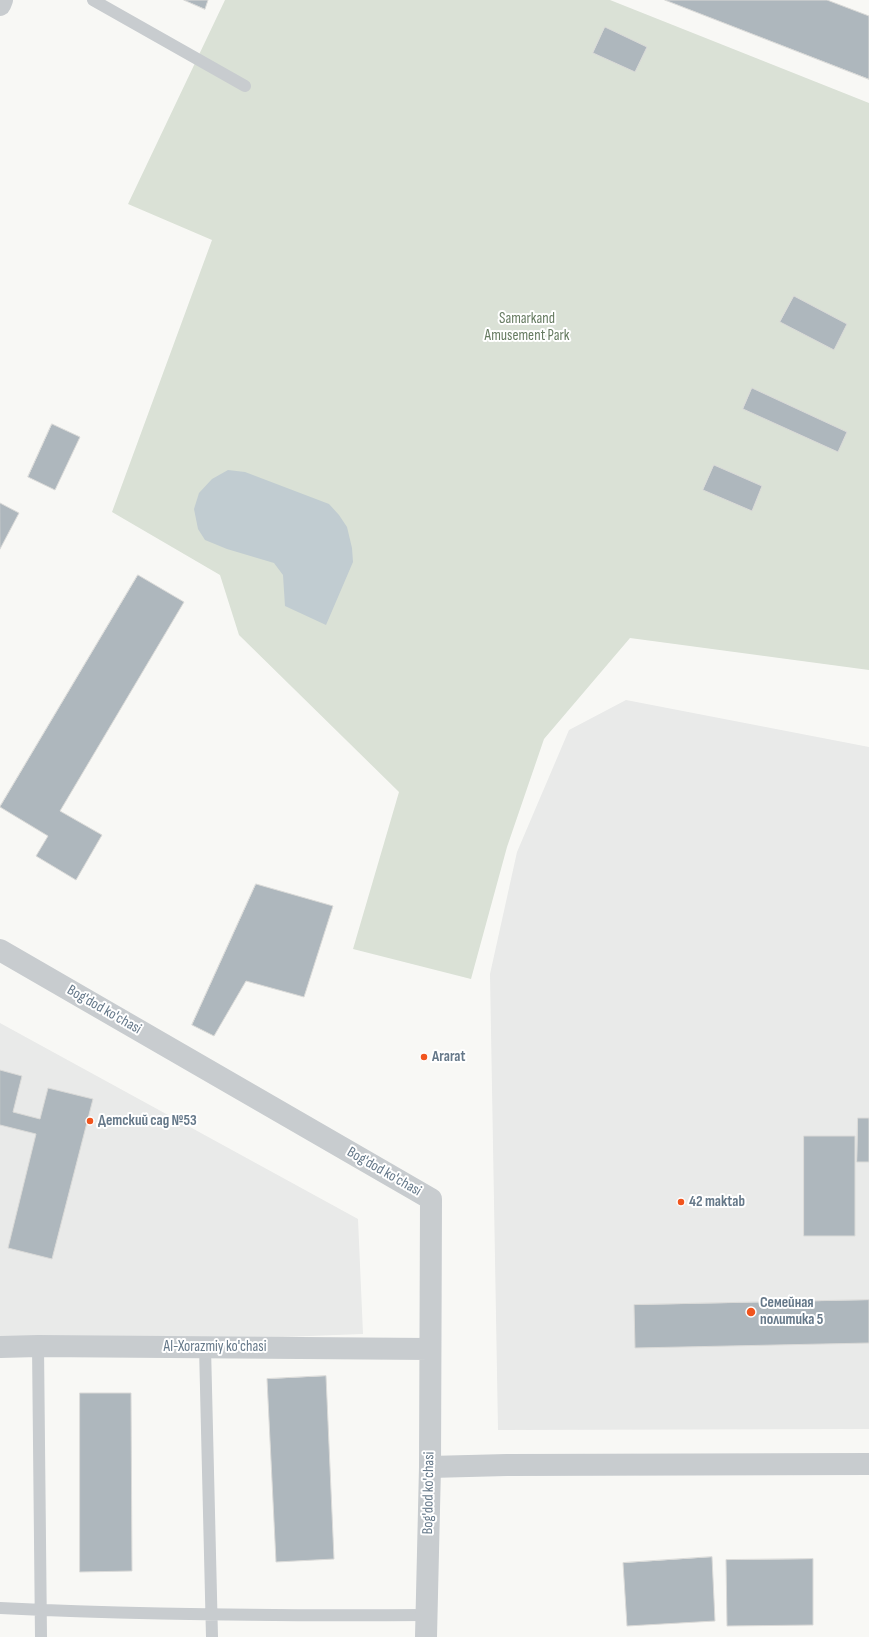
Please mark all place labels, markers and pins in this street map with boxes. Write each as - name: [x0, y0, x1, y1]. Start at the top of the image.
- place label: Ararat: [432, 1048, 465, 1066]
- marker: Ararat: [419, 1052, 429, 1062]
- place label: Детский сад №53: [98, 1112, 197, 1130]
- marker: Детский сад №53: [85, 1116, 95, 1126]
- place label: 42 maktab: [689, 1193, 745, 1211]
- marker: 42 maktab: [676, 1197, 686, 1207]
- place label: Семейная политика 5: [760, 1294, 823, 1329]
- marker: Семейная политика 5: [745, 1306, 757, 1318]

